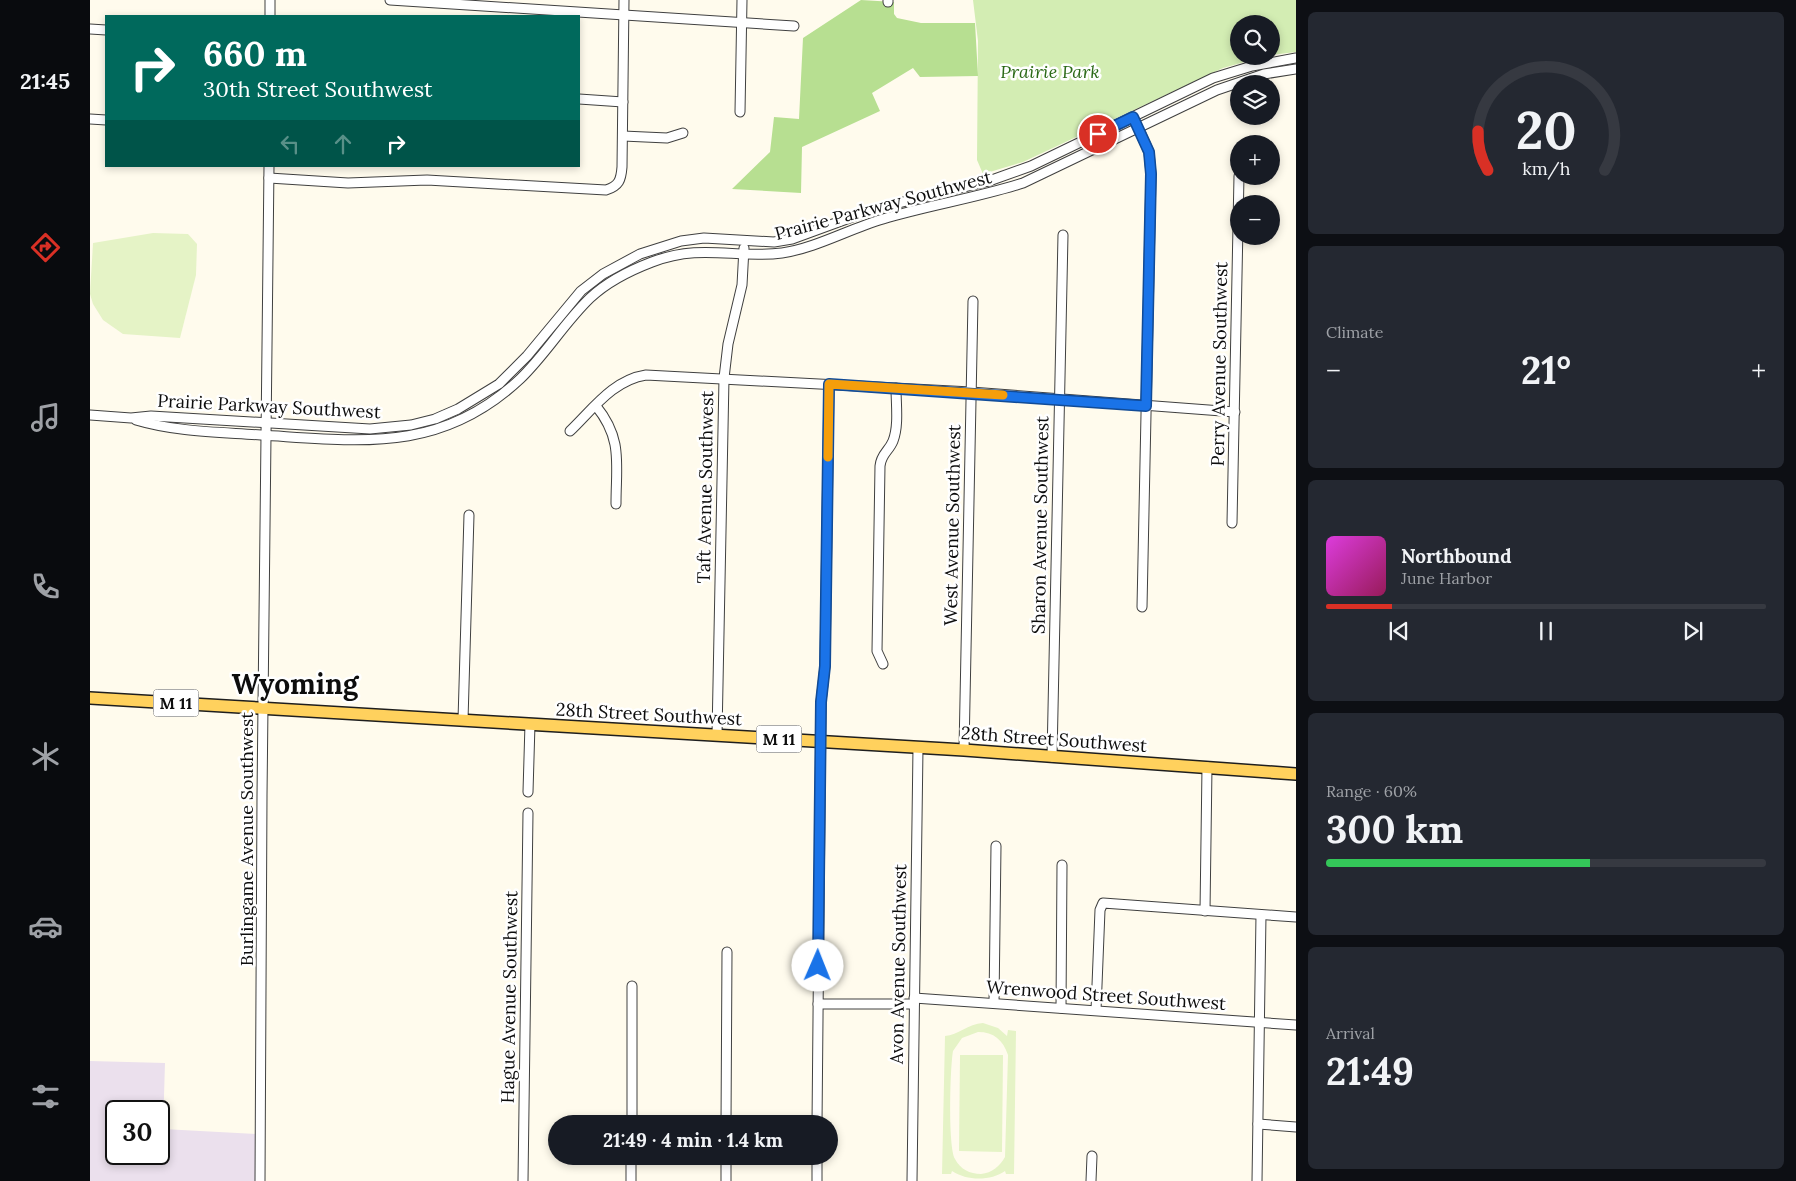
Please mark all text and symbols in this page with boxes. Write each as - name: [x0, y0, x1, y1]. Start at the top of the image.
- map controls: [1230, 15, 1280, 245]
- button: search: [1230, 15, 1280, 65]
- text: 660 m: [203, 31, 307, 76]
- icon: right: [120, 35, 185, 100]
- park label: Prairie Park: [1000, 60, 1100, 83]
- text: 21:45: [20, 67, 70, 95]
- text: 30th Street Southwest: [203, 75, 433, 103]
- button: layers: [1230, 75, 1280, 125]
- text: 20: [1516, 97, 1576, 163]
- pin: [1077, 113, 1119, 155]
- icon: arrive: [1084, 120, 1112, 148]
- icon: left: [276, 130, 304, 158]
- icon: ahead: [329, 130, 357, 158]
- icon: right: [382, 130, 410, 158]
- button: +: [1230, 135, 1280, 185]
- text: km/h: [1522, 157, 1570, 180]
- street label: Prairie Parkway Southwest: [772, 165, 994, 245]
- button: −: [1230, 195, 1280, 245]
- icon: directions: [28, 230, 63, 265]
- street label: Perry Avenue Southwest: [1206, 261, 1232, 467]
- text: Climate: [1326, 322, 1383, 342]
- text: 21°: [1521, 346, 1571, 394]
- text: −: [1326, 353, 1341, 389]
- text: +: [1751, 353, 1766, 389]
- street label: Prairie Parkway Southwest: [157, 389, 381, 423]
- street label: Taft Avenue Southwest: [692, 390, 718, 583]
- icon: music: [28, 400, 63, 435]
- street label: Sharon Avenue Southwest: [1027, 416, 1053, 634]
- street label: West Avenue Southwest: [939, 424, 965, 626]
- text: Northbound: [1401, 544, 1512, 568]
- text: June Harbor: [1401, 568, 1492, 588]
- icon: phone: [28, 569, 63, 604]
- icon: previous: [1385, 617, 1413, 645]
- icon: pause: [1532, 617, 1560, 645]
- icon: next: [1679, 617, 1707, 645]
- district label: Wyoming: [232, 666, 360, 702]
- road number: M 11: [154, 690, 198, 716]
- street label: 28th Street Southwest: [555, 698, 743, 730]
- street label: Burlingame Avenue Southwest: [235, 712, 258, 966]
- street label: 28th Street Southwest: [960, 721, 1148, 757]
- road number: M 11: [756, 726, 802, 752]
- icon: climate: [28, 739, 63, 774]
- text: Range · 60%: [1326, 781, 1417, 801]
- text: 300 km: [1326, 805, 1463, 853]
- street label: Avon Avenue Southwest: [885, 864, 911, 1065]
- street label: Hague Avenue Southwest: [496, 890, 522, 1103]
- icon: car: [28, 909, 63, 944]
- position arrow: [791, 939, 843, 991]
- street label: Wrenwood Street Southwest: [985, 975, 1227, 1015]
- text: Arrival: [1326, 1023, 1375, 1043]
- text: 21:49: [1326, 1047, 1414, 1095]
- icon: filters: [28, 1079, 63, 1114]
- speed limit sign: 30: [105, 1100, 170, 1165]
- text: 21:49 · 4 min · 1.4 km: [603, 1128, 783, 1152]

